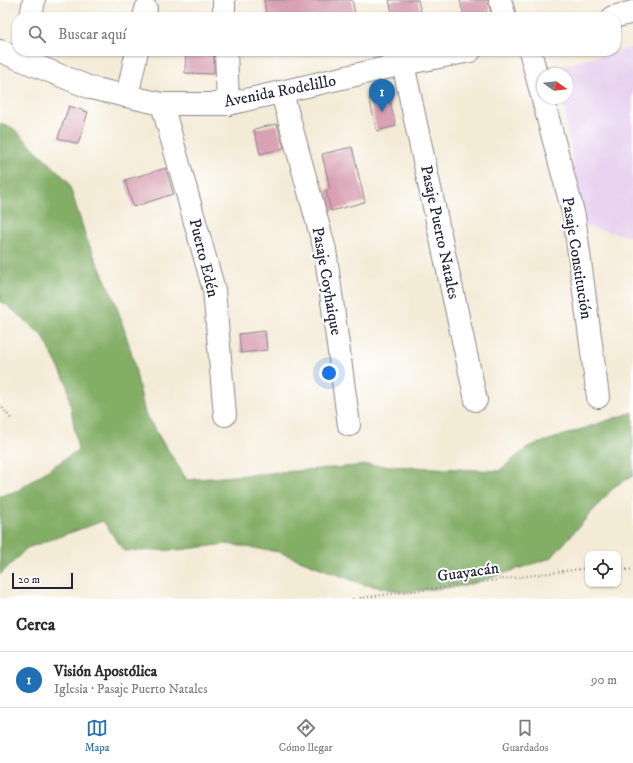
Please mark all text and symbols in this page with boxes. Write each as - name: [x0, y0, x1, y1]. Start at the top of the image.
- search box: [12, 12, 621, 56]
- icon: search: [26, 23, 48, 45]
- text: Buscar aquí: [58, 25, 126, 44]
- north arrow: [537, 68, 573, 104]
- street label: Avenida Rodelillo: [222, 70, 338, 112]
- pin: 1: [369, 79, 395, 112]
- street label: Pasaje Puerto Natales: [416, 163, 464, 301]
- street label: Pasaje Constitución: [557, 195, 597, 321]
- street label: Puerto Edén: [185, 217, 224, 300]
- street label: Pasaje Coyhaique: [308, 225, 346, 337]
- your location: [319, 363, 339, 383]
- map controls: [585, 551, 621, 587]
- button: locate: [585, 551, 621, 587]
- street label: Guayacán: [436, 558, 501, 586]
- scale bar: [12, 571, 73, 590]
- text: 20 m: [18, 573, 40, 587]
- text: Cerca: [16, 614, 55, 636]
- text: Visión Apostólica: [54, 662, 157, 681]
- text: 1: [27, 672, 31, 688]
- text: 90 m: [591, 672, 617, 688]
- text: Iglesia · Pasaje Puerto Natales: [54, 681, 208, 697]
- tab: Mapa: [85, 717, 110, 755]
- tab: Cómo llegar: [279, 717, 333, 755]
- tab: Guardados: [502, 717, 548, 755]

